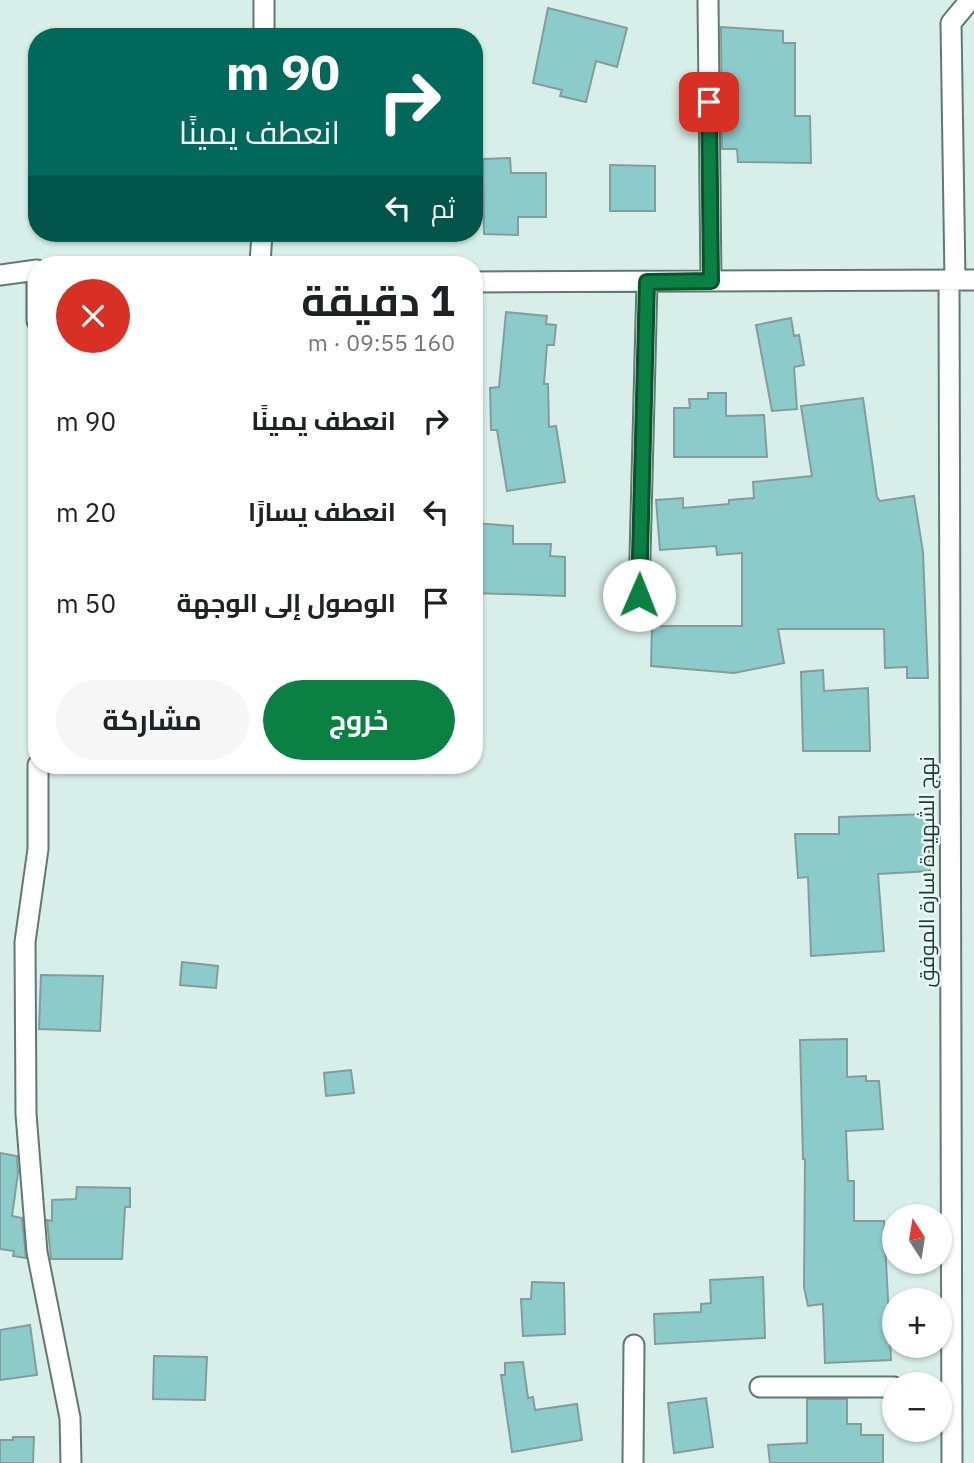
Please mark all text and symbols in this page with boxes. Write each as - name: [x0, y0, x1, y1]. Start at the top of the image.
- text: 90 m: [226, 40, 340, 103]
- icon: right: [364, 56, 455, 147]
- pin: [679, 72, 739, 132]
- icon: arrive: [690, 83, 728, 121]
- text: انعطف يمينًا: [179, 111, 340, 153]
- icon: left: [379, 189, 417, 227]
- text: ثم: [431, 191, 455, 225]
- text: 1 دقيقة: [301, 273, 455, 328]
- button: close: [56, 279, 130, 353]
- text: 160 m · 09:55: [308, 327, 455, 357]
- icon: right: [417, 402, 455, 440]
- text: انعطف يمينًا: [251, 403, 396, 437]
- text: 90 m: [56, 404, 116, 438]
- icon: left: [417, 493, 455, 531]
- text: انعطف يسارًا: [248, 494, 396, 528]
- text: 20 m: [56, 495, 116, 529]
- position arrow: [602, 558, 676, 632]
- icon: arrive: [417, 584, 455, 622]
- text: الوصول إلى الوجهة: [177, 585, 396, 619]
- text: 50 m: [56, 586, 116, 620]
- button: مشاركة: [56, 680, 249, 760]
- button: خروج: [263, 680, 455, 760]
- street label: نهج الشهيدة سارة الموفق: [912, 756, 941, 988]
- north arrow: [882, 1204, 952, 1274]
- map controls: [882, 1204, 952, 1442]
- button: +: [882, 1288, 952, 1358]
- button: −: [882, 1372, 952, 1442]

